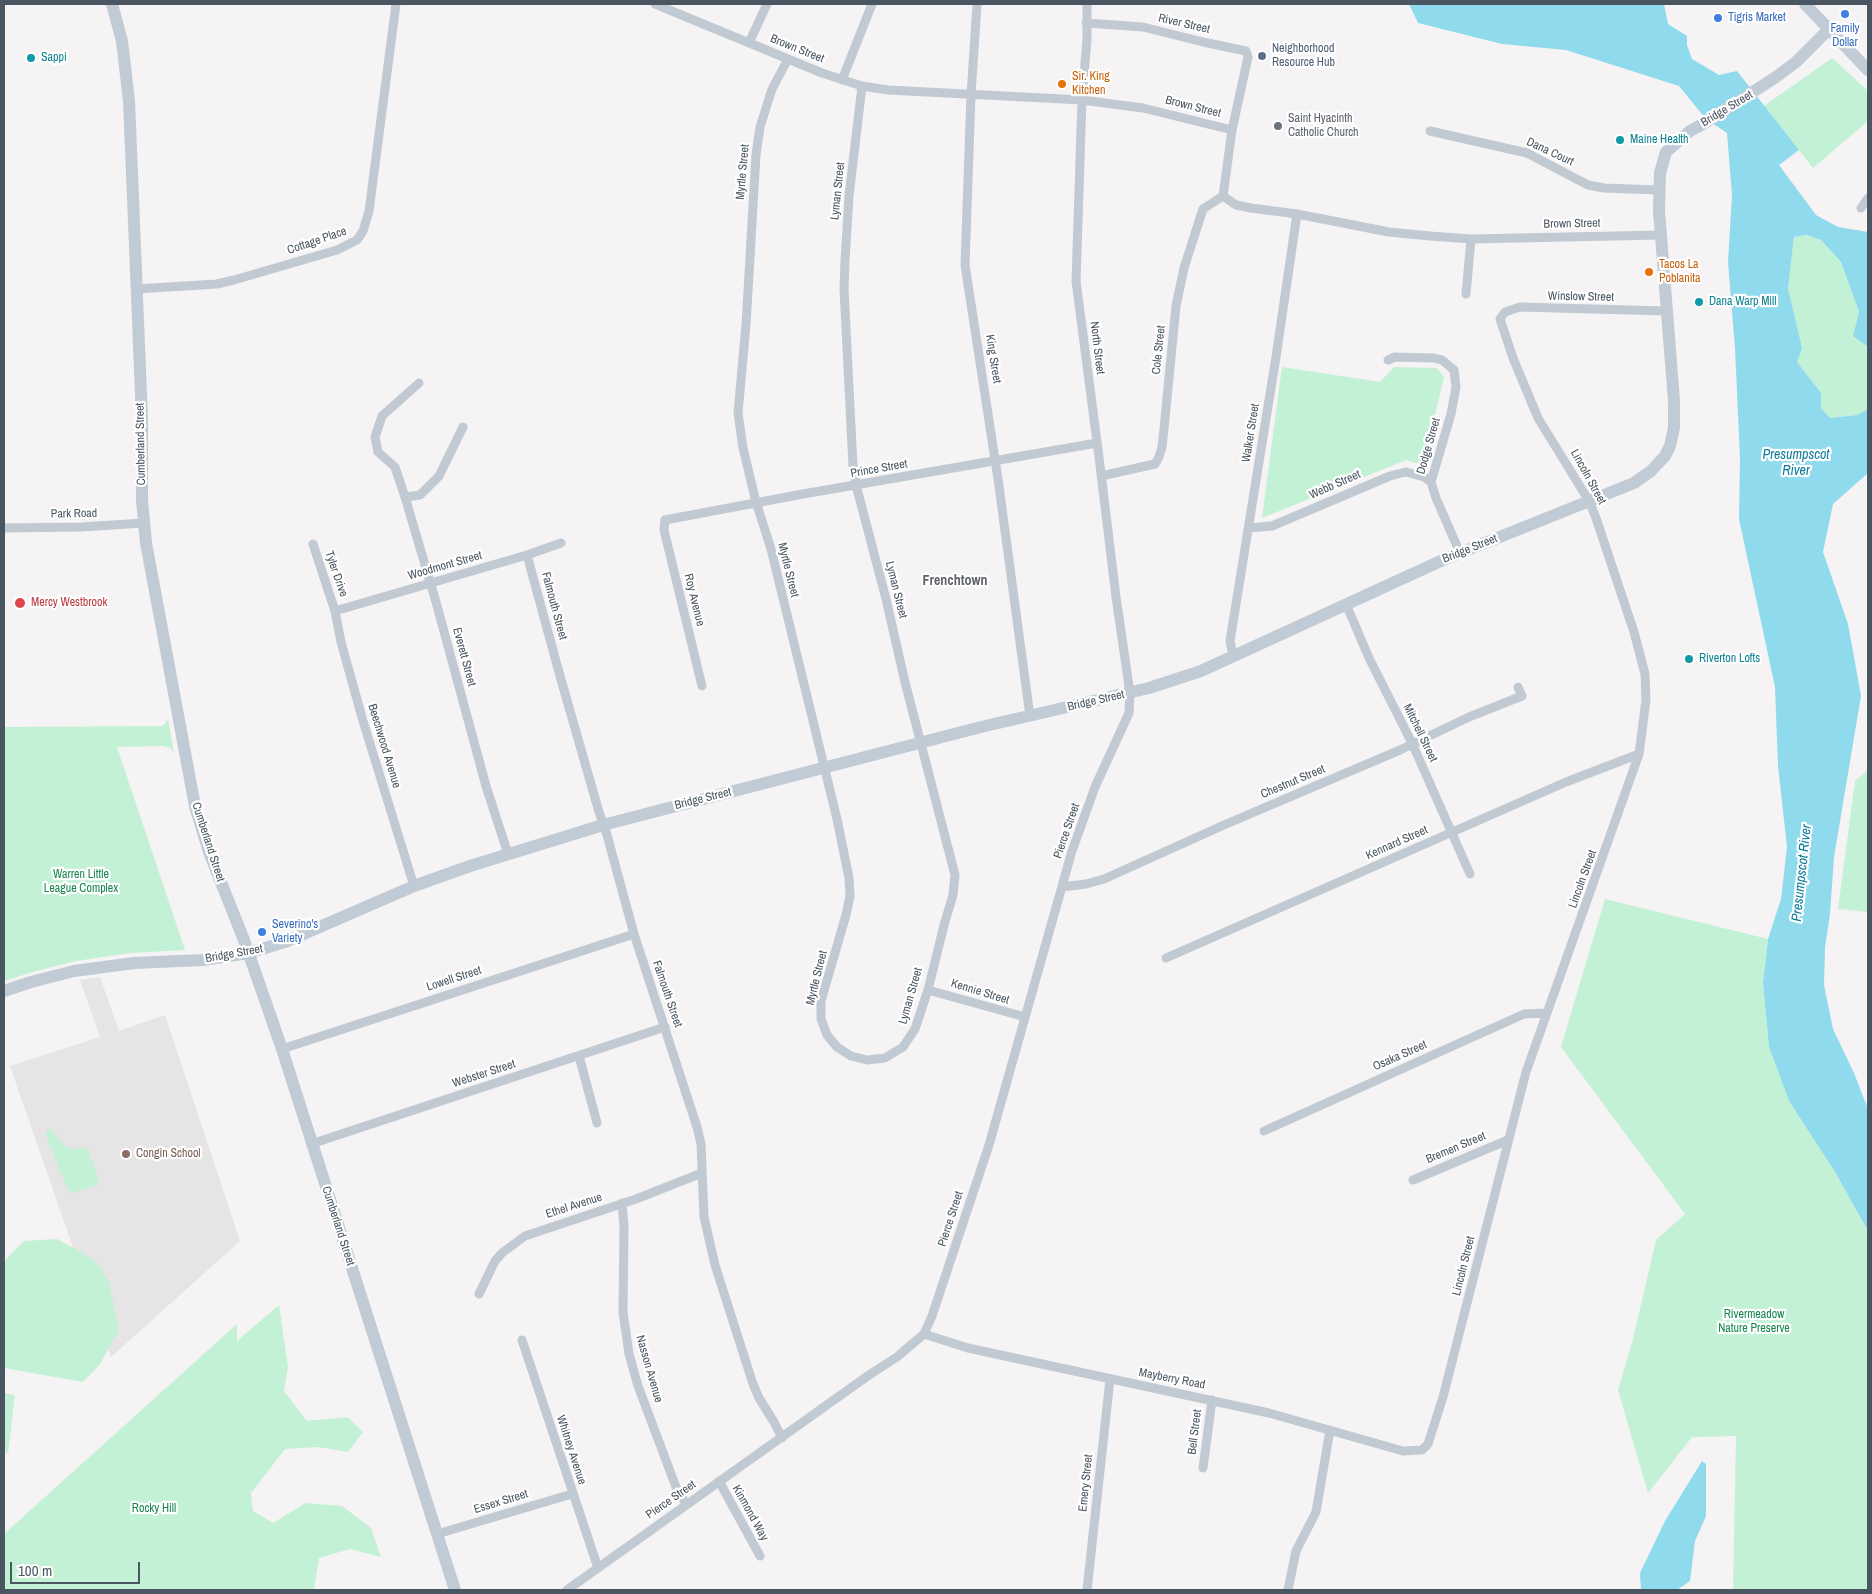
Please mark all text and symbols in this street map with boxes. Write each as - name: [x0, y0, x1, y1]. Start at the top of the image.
- marker: Family Dollar: [1839, 8, 1851, 20]
- street label: River Street: [1157, 11, 1211, 37]
- place label: Tigris Market: [1728, 11, 1786, 25]
- marker: Tigris Market: [1712, 12, 1724, 24]
- place label: Family Dollar: [1830, 22, 1860, 50]
- street label: Brown Street: [768, 32, 826, 66]
- place label: Neighborhood Resource Hub: [1272, 42, 1335, 70]
- marker: Neighborhood Resource Hub: [1256, 50, 1268, 62]
- place label: Sappi: [41, 51, 67, 65]
- marker: Sappi: [25, 52, 37, 64]
- place label: Sir. King Kitchen: [1072, 70, 1110, 98]
- marker: Sir. King Kitchen: [1056, 78, 1068, 90]
- street label: Bridge Street: [1698, 88, 1756, 130]
- street label: Brown Street: [1164, 93, 1222, 121]
- place label: Saint Hyacinth Catholic Church: [1288, 112, 1359, 140]
- marker: Saint Hyacinth Catholic Church: [1272, 120, 1284, 132]
- place label: Maine Health: [1630, 133, 1689, 147]
- marker: Maine Health: [1614, 134, 1626, 146]
- street label: Dana Court: [1524, 135, 1576, 169]
- street label: Myrtle Street: [733, 144, 753, 200]
- street label: Lyman Street: [828, 161, 848, 221]
- street label: Brown Street: [1543, 216, 1601, 232]
- street label: Cottage Place: [285, 224, 349, 258]
- place label: Tacos La Poblanita: [1659, 258, 1701, 286]
- marker: Tacos La Poblanita: [1643, 266, 1655, 278]
- street label: Winslow Street: [1548, 289, 1614, 305]
- place label: Dana Warp Mill: [1709, 295, 1776, 309]
- marker: Dana Warp Mill: [1693, 296, 1705, 308]
- street label: North Street: [1087, 321, 1107, 375]
- street label: Cole Street: [1149, 325, 1169, 375]
- street label: King Street: [982, 334, 1004, 384]
- street label: Cumberland Street: [133, 403, 149, 485]
- street label: Walker Street: [1239, 403, 1263, 463]
- street label: Dodge Street: [1414, 416, 1444, 476]
- street label: Lincoln Street: [1567, 447, 1609, 507]
- water label: Presumpscot River: [1763, 447, 1829, 480]
- street label: Prince Street: [849, 457, 909, 481]
- street label: Webb Street: [1307, 467, 1363, 503]
- street label: Park Road: [51, 506, 97, 522]
- street label: Bridge Street: [1440, 531, 1500, 567]
- street label: Myrtle Street: [774, 541, 802, 599]
- street label: Tyler Drive: [321, 549, 351, 599]
- street label: Woodmont Street: [406, 549, 484, 583]
- street label: Lyman Street: [882, 560, 910, 620]
- street label: Falmouth Street: [538, 571, 570, 641]
- street label: Roy Avenue: [681, 572, 707, 628]
- district label: Frenchtown: [922, 573, 988, 589]
- marker: Mercy Westbrook: [13, 596, 27, 610]
- place label: Mercy Westbrook: [31, 596, 107, 610]
- street label: Everett Street: [449, 626, 479, 688]
- place label: Riverton Lofts: [1699, 652, 1760, 666]
- marker: Riverton Lofts: [1683, 653, 1695, 665]
- street label: Bridge Street: [1066, 687, 1126, 715]
- street label: Beechwood Avenue: [364, 702, 404, 790]
- street label: Mitchell Street: [1400, 702, 1440, 764]
- street label: Chestnut Street: [1259, 762, 1327, 802]
- street label: Bridge Street: [673, 785, 733, 813]
- street label: Cumberland Street: [188, 801, 228, 883]
- street label: Pierce Street: [1051, 802, 1083, 860]
- street label: Kennard Street: [1364, 823, 1430, 863]
- water label: Presumpscot River: [1789, 824, 1815, 922]
- street label: Lincoln Street: [1566, 848, 1600, 910]
- park label: Warren Little League Complex: [44, 868, 118, 896]
- place label: Severino's Variety: [272, 918, 318, 946]
- marker: Severino's Variety: [256, 926, 268, 938]
- street label: Bridge Street: [204, 942, 264, 966]
- street label: Myrtle Street: [803, 949, 831, 1007]
- street label: Falmouth Street: [649, 959, 685, 1029]
- street label: Lowell Street: [425, 963, 483, 995]
- street label: Lyman Street: [896, 966, 926, 1026]
- street label: Kennie Street: [949, 976, 1011, 1008]
- street label: Osaka Street: [1371, 1038, 1429, 1074]
- street label: Webster Street: [451, 1057, 517, 1091]
- street label: Bremen Street: [1424, 1129, 1488, 1167]
- place label: Congin School: [136, 1147, 201, 1161]
- marker: Congin School: [120, 1148, 132, 1160]
- street label: Cumberland Street: [318, 1185, 358, 1267]
- street label: Pierce Street: [935, 1189, 967, 1249]
- street label: Ethel Avenue: [544, 1190, 604, 1222]
- street label: Lincoln Street: [1450, 1235, 1478, 1297]
- park label: Rivermeadow Nature Preserve: [1718, 1308, 1790, 1336]
- street label: Nasson Avenue: [633, 1334, 665, 1404]
- street label: Mayberry Road: [1138, 1366, 1206, 1392]
- street label: Bell Street: [1185, 1409, 1205, 1455]
- street label: Whitney Avenue: [553, 1414, 589, 1486]
- street label: Emery Street: [1076, 1454, 1096, 1512]
- street label: Pierce Street: [643, 1478, 699, 1522]
- street label: Kinmond Way: [729, 1483, 771, 1543]
- street label: Essex Street: [472, 1487, 530, 1517]
- park label: Rocky Hill: [132, 1502, 176, 1516]
- scale bar: [12, 1552, 142, 1584]
- text: 100 m: [18, 1560, 52, 1581]

